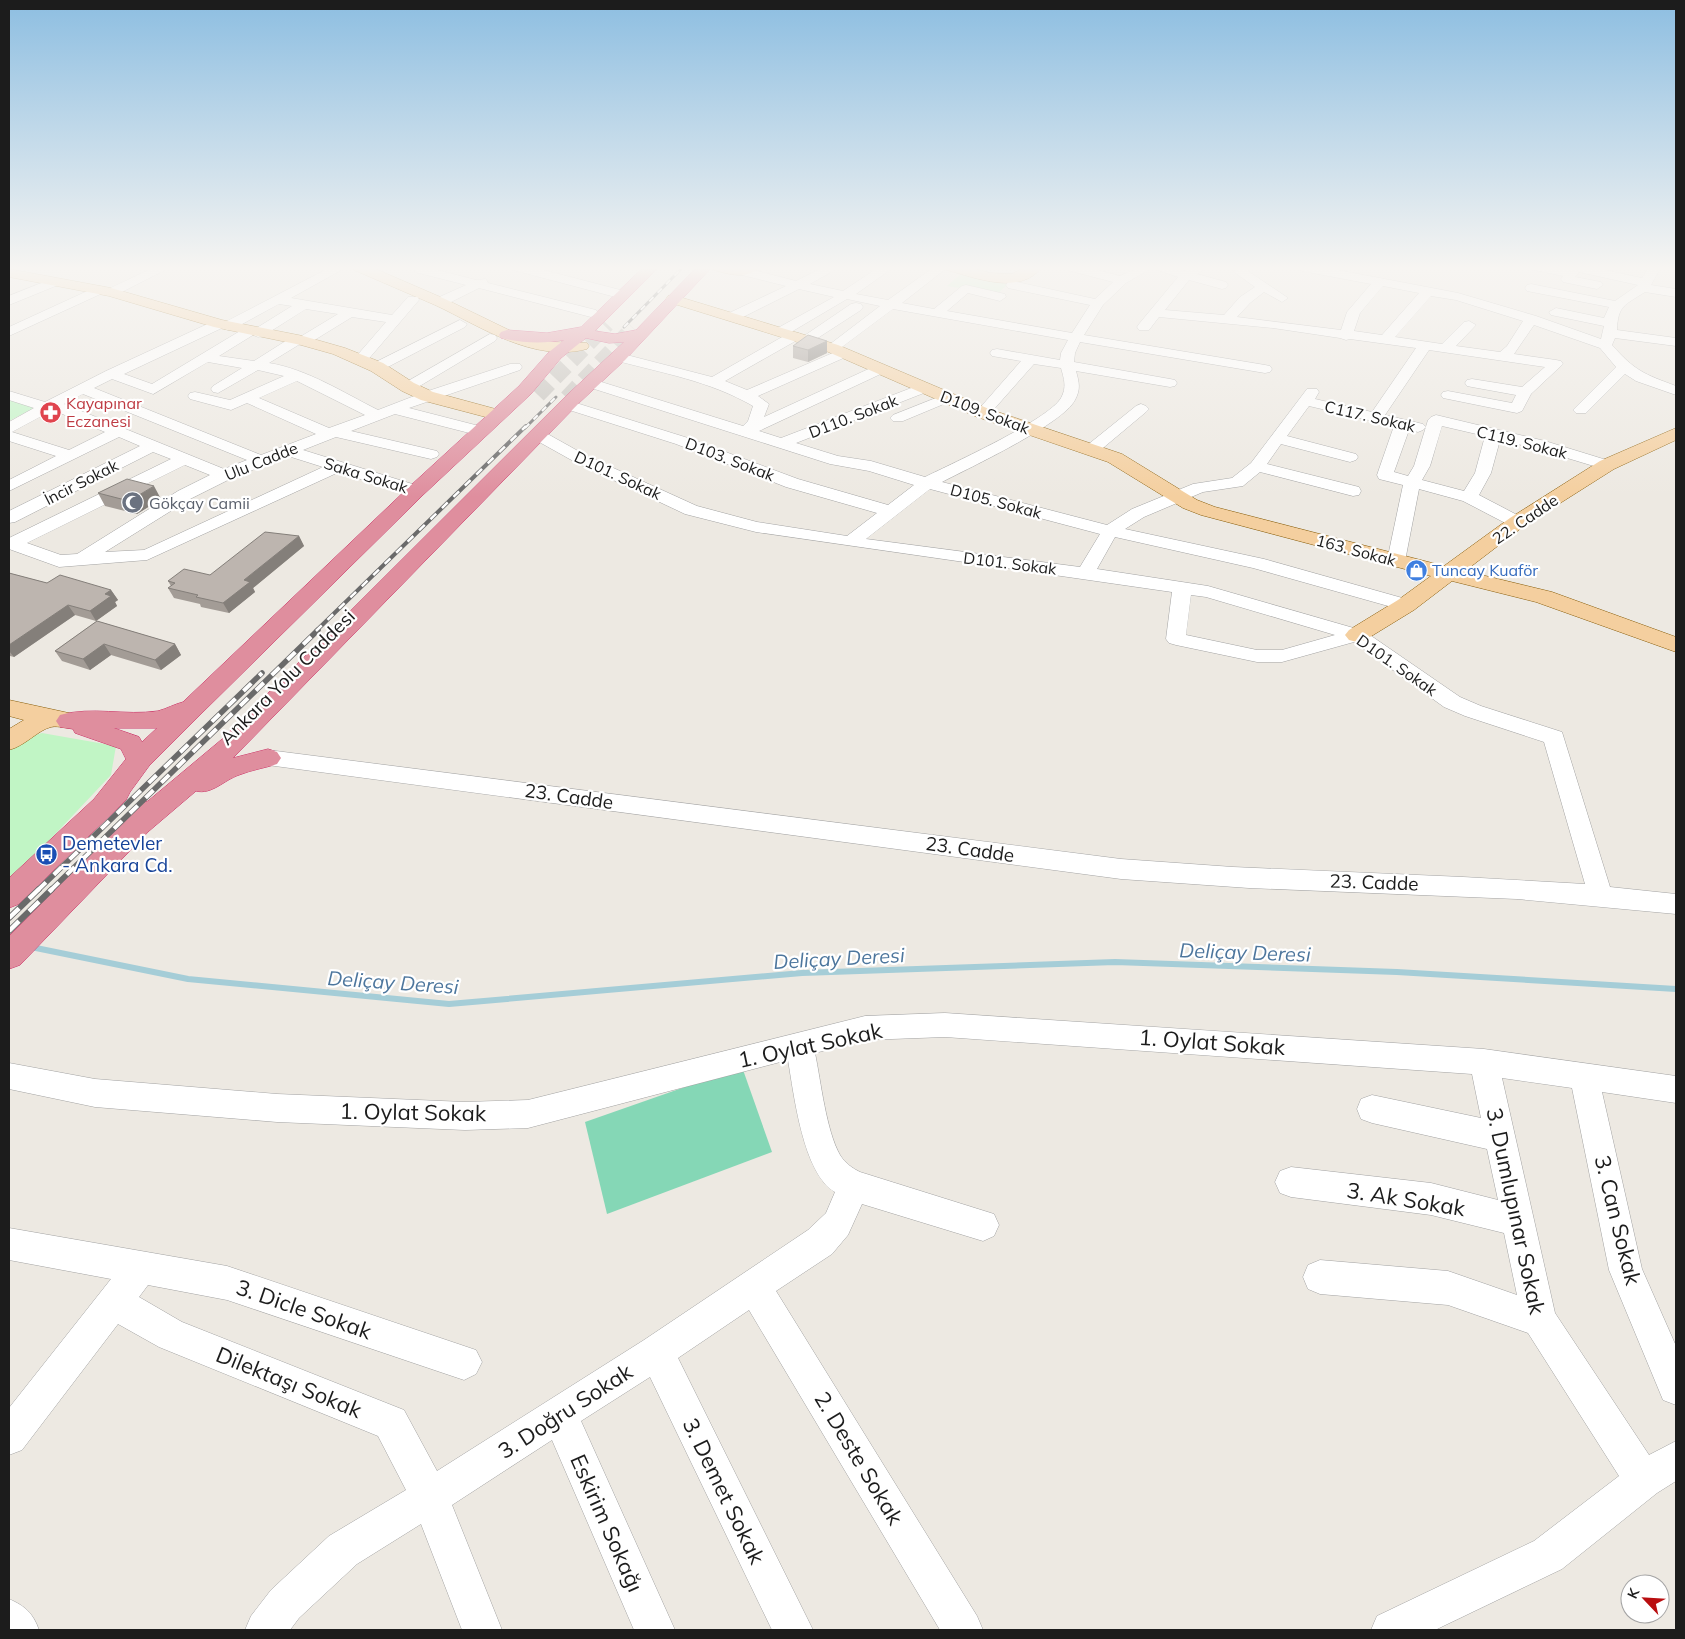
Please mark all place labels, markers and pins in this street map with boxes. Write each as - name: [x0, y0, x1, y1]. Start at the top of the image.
- place label: Kayapınar Eczanesi: [66, 393, 142, 431]
- pharmacy icon: Kayapınar Eczanesi: [38, 400, 62, 424]
- mosque icon: Gökçay Camii: [121, 491, 145, 515]
- place label: Gökçay Camii: [149, 493, 250, 513]
- shop icon: Tuncay Kuaför: [1404, 558, 1428, 582]
- place label: Tuncay Kuaför: [1432, 560, 1538, 580]
- place label: Demetevler - Ankara Cd.: [62, 831, 173, 877]
- bus stop icon: Demetevler - Ankara Cd.: [34, 842, 58, 866]

